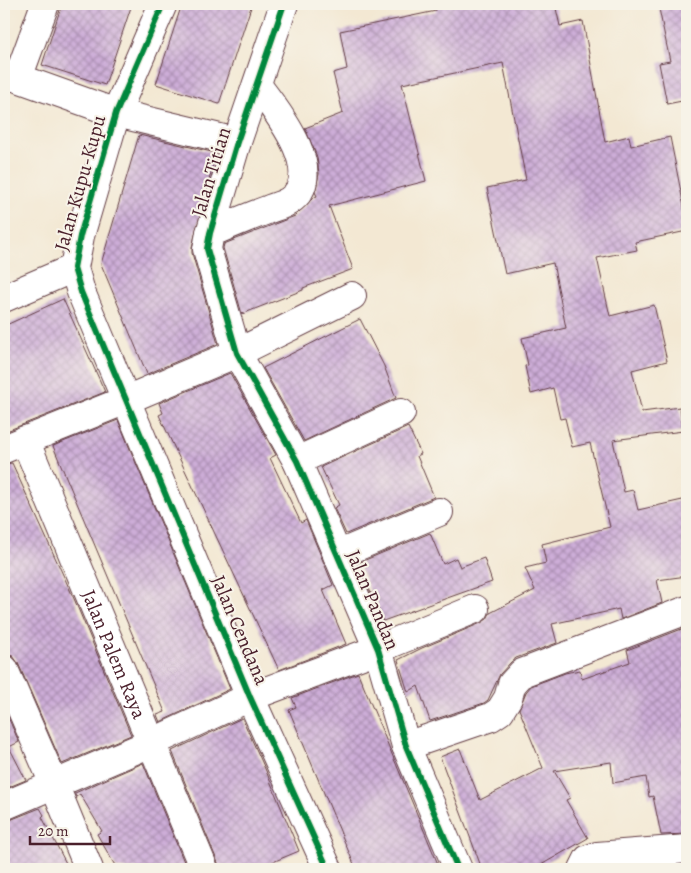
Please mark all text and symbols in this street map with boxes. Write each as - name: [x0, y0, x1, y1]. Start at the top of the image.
- street label: Jalan Kupu-Kupu: [48, 112, 112, 254]
- street label: Jalan Titian: [185, 124, 237, 220]
- street label: Jalan Pandan: [340, 546, 406, 654]
- street label: Jalan Cendana: [205, 571, 276, 690]
- street label: Jalan Palem Raya: [75, 585, 154, 723]
- scale bar: [30, 813, 110, 845]
- text: 20 m: [38, 821, 69, 841]

